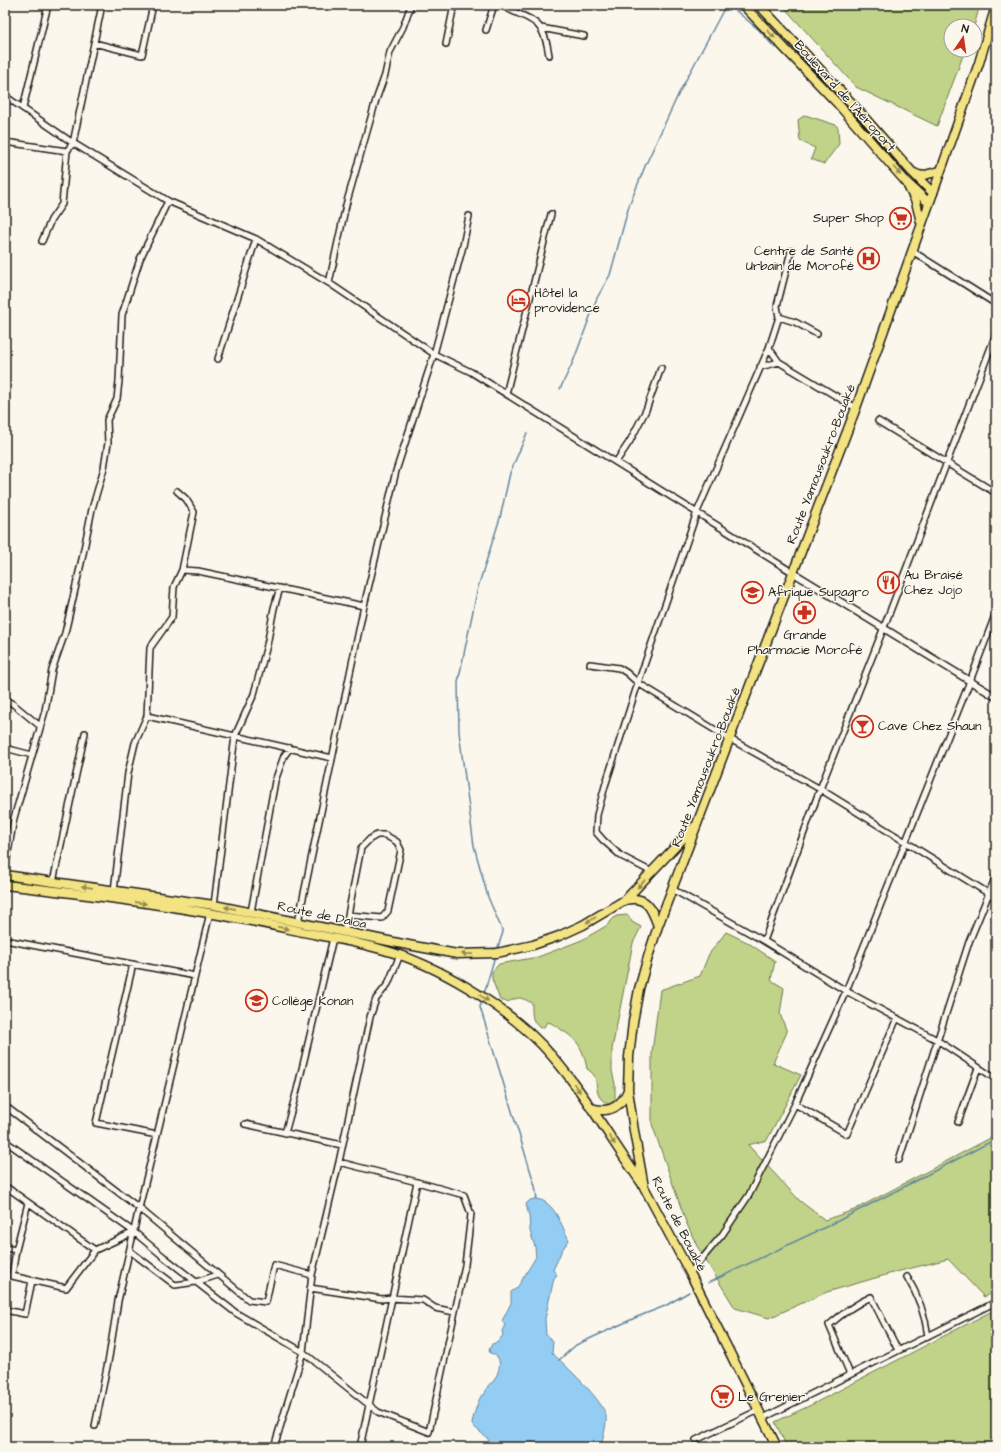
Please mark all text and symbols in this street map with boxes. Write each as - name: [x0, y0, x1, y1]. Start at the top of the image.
- north arrow: [943, 18, 983, 58]
- text: N: [960, 21, 970, 37]
- one-way arrow: [766, 29, 776, 39]
- street label: Boulevard de l'Aéroport: [790, 36, 901, 156]
- one-way arrow: [892, 166, 901, 176]
- supermarket icon: Super Shop: [887, 205, 913, 231]
- place label: Super Shop: [813, 209, 884, 227]
- place label: Centre de Santé Urbain de Morofé: [746, 242, 854, 275]
- hospital icon: Centre de Santé Urbain de Morofé: [856, 245, 882, 271]
- place label: Hôtel la providence: [534, 284, 600, 317]
- hotel icon: Hôtel la providence: [506, 287, 532, 313]
- street label: Route Yamousoukro-Bouaké: [782, 381, 860, 547]
- place label: Au Braisé Chez Jojo: [904, 566, 963, 599]
- restaurant icon: Au Braisé Chez Jojo: [876, 569, 902, 595]
- school or university icon: Afrique Supagro: [740, 579, 766, 605]
- place label: Afrique Supagro: [768, 583, 869, 602]
- pharmacy icon: Grande Pharmacie Morofé: [792, 600, 818, 626]
- place label: Grande Pharmacie Morofé: [748, 626, 862, 659]
- street label: Route Yamousoukro-Bouaké: [667, 684, 745, 850]
- bar icon: Cave Chez Shaun: [849, 713, 875, 739]
- place label: Cave Chez Shaun: [878, 717, 982, 735]
- one-way arrow: [636, 879, 646, 889]
- one-way arrow: [81, 884, 93, 890]
- street label: Route de Daloa: [276, 897, 369, 933]
- one-way arrow: [135, 900, 147, 906]
- one-way arrow: [224, 904, 236, 910]
- one-way arrow: [585, 917, 597, 924]
- one-way arrow: [276, 925, 289, 931]
- one-way arrow: [460, 951, 473, 957]
- school or university icon: Collège Konan: [244, 988, 270, 1014]
- place label: Collège Konan: [272, 992, 354, 1011]
- one-way arrow: [479, 994, 489, 1002]
- one-way arrow: [572, 1083, 581, 1094]
- one-way arrow: [608, 1135, 616, 1146]
- street label: Route de Bouaké: [647, 1173, 711, 1275]
- supermarket icon: Le Grenier: [709, 1384, 735, 1410]
- place label: Le Grenier: [738, 1388, 805, 1406]

